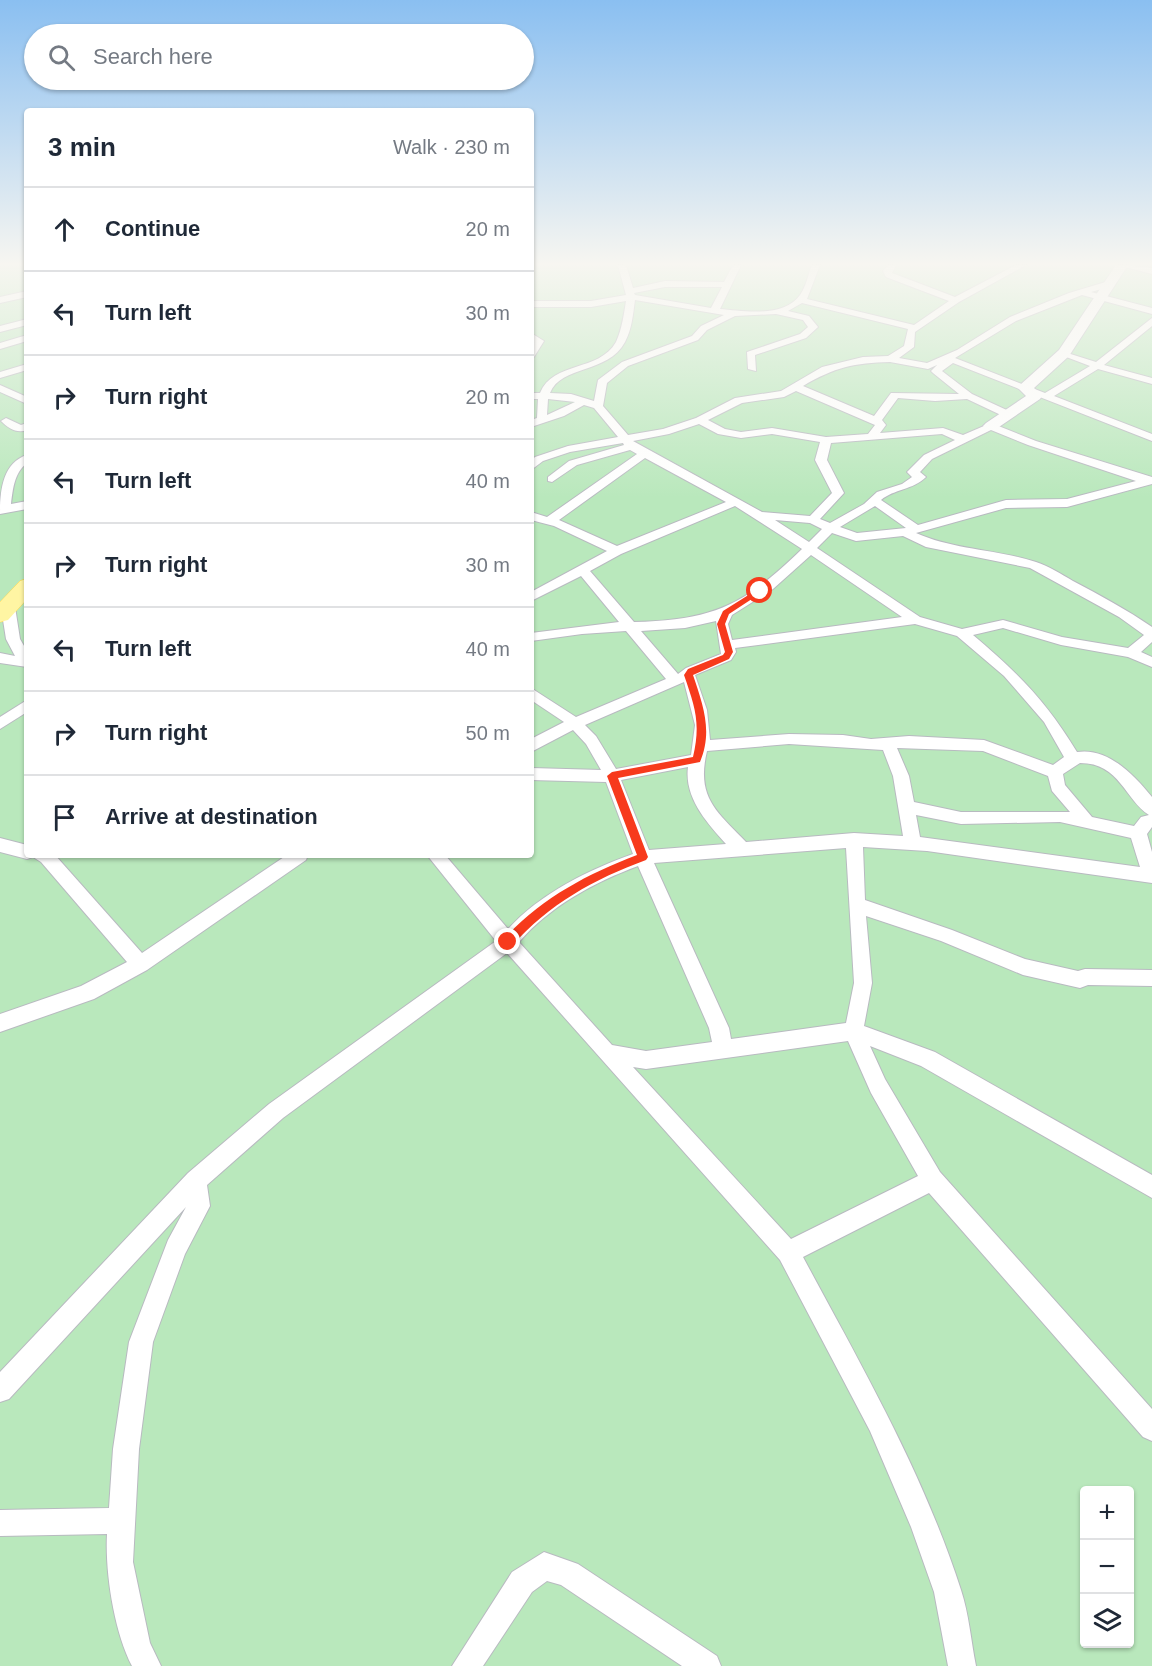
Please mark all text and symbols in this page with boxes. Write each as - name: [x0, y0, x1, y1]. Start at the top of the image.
- search box: [24, 24, 534, 90]
- icon: search: [45, 41, 78, 74]
- text: Search here: [93, 44, 213, 69]
- text: 3 min: [48, 132, 116, 162]
- text: Walk · 230 m: [393, 136, 510, 158]
- icon: ahead: [48, 213, 81, 246]
- text: Continue: [105, 216, 200, 241]
- text: 20 m: [466, 218, 510, 240]
- icon: left: [48, 297, 81, 330]
- text: Turn left: [105, 300, 191, 325]
- text: 30 m: [466, 302, 510, 324]
- icon: right: [48, 381, 81, 414]
- text: Turn right: [105, 384, 207, 409]
- text: 20 m: [466, 386, 510, 408]
- icon: left: [48, 465, 81, 498]
- text: Turn left: [105, 468, 191, 493]
- text: 40 m: [466, 470, 510, 492]
- icon: right: [48, 549, 81, 582]
- text: Turn right: [105, 552, 207, 577]
- text: 30 m: [466, 554, 510, 576]
- route start: [746, 577, 772, 603]
- icon: left: [48, 633, 81, 666]
- text: Turn left: [105, 636, 191, 661]
- text: 40 m: [466, 638, 510, 660]
- icon: right: [48, 717, 81, 750]
- text: Turn right: [105, 720, 207, 745]
- text: 50 m: [466, 722, 510, 744]
- icon: arrive: [48, 801, 81, 834]
- text: Arrive at destination: [105, 804, 318, 829]
- route end: [494, 928, 520, 954]
- map controls: [1080, 1486, 1134, 1648]
- button: +: [1080, 1486, 1134, 1540]
- button: −: [1080, 1540, 1134, 1594]
- button: layers: [1080, 1594, 1134, 1648]

